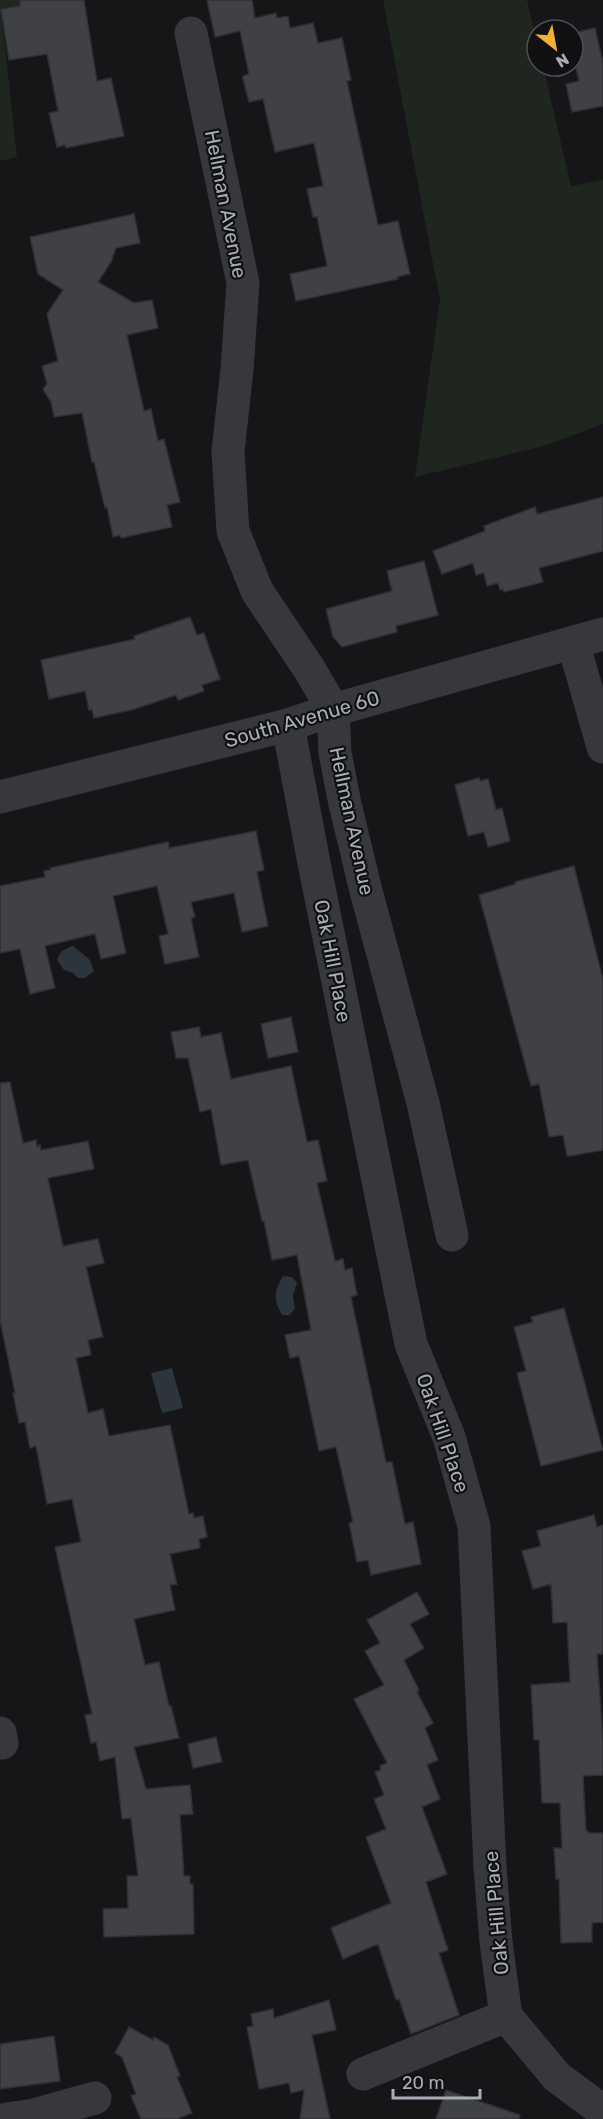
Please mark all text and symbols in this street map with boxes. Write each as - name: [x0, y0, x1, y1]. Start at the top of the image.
- north arrow: [525, 18, 585, 78]
- text: N: [553, 49, 572, 72]
- street label: Hellman Avenue: [200, 128, 252, 280]
- street label: South Avenue 60: [222, 685, 382, 753]
- street label: Hellman Avenue: [325, 745, 379, 897]
- street label: Oak Hill Place: [309, 898, 357, 1024]
- street label: Oak Hill Place: [411, 1370, 475, 1496]
- street label: Oak Hill Place: [479, 1850, 513, 1976]
- scale bar: [393, 2062, 480, 2100]
- text: 20 m: [402, 2072, 444, 2094]

